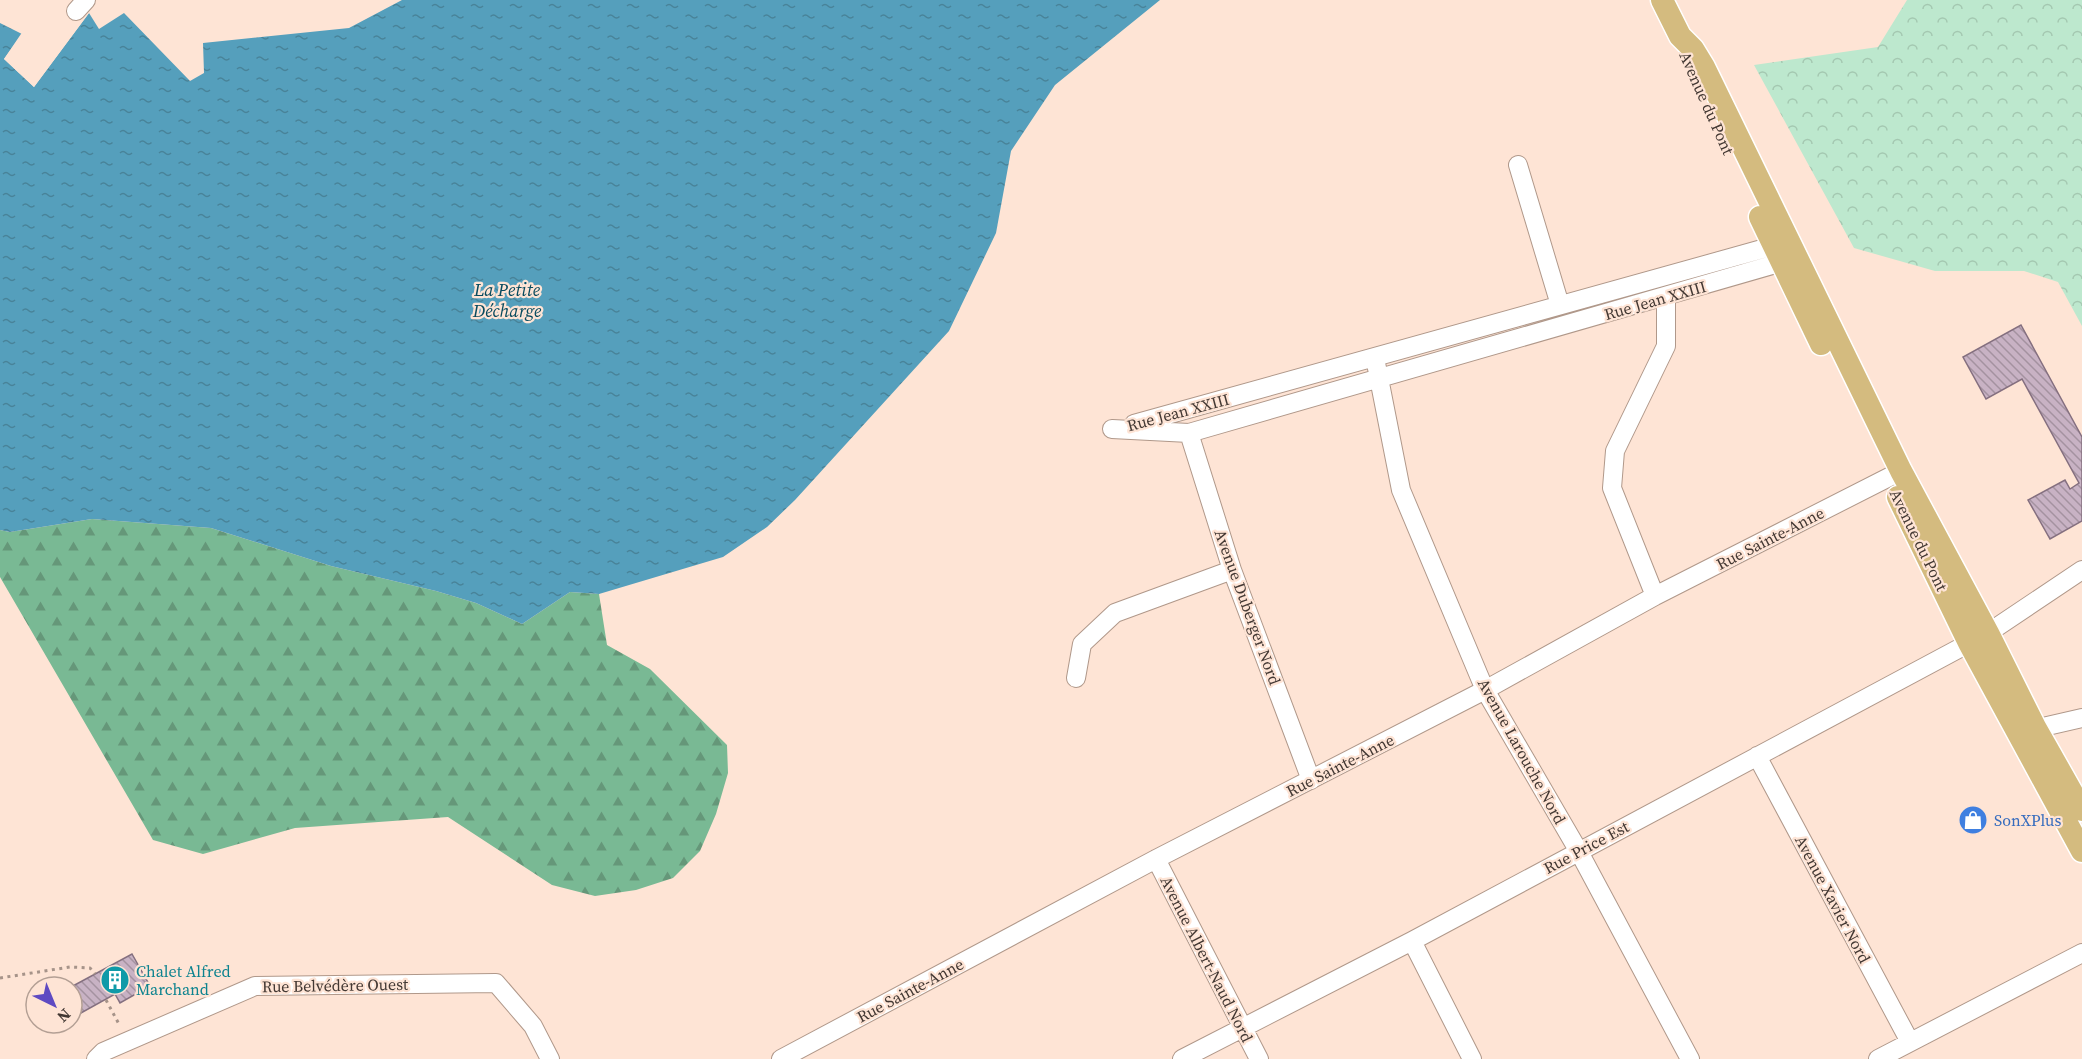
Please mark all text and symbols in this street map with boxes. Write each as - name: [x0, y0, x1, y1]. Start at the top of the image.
- street label: Avenue du Pont: [1674, 48, 1740, 159]
- street label: Rue Jean XXIII: [1602, 275, 1709, 325]
- water label: La Petite Décharge: [472, 277, 542, 323]
- street label: Rue Jean XXIII: [1124, 388, 1232, 436]
- street label: Avenue du Pont: [1885, 485, 1954, 595]
- street label: Rue Sainte-Anne: [1712, 501, 1828, 575]
- street label: Avenue Duberger Nord: [1210, 526, 1286, 688]
- street label: Avenue Larouche Nord: [1473, 674, 1571, 828]
- street label: Rue Sainte-Anne: [1282, 728, 1398, 802]
- shop icon: SonXPlus: [1957, 804, 1989, 836]
- place label: SonXPlus: [1994, 809, 2061, 831]
- street label: Rue Price Est: [1540, 815, 1633, 879]
- street label: Avenue Xavier Nord: [1790, 831, 1876, 967]
- street label: Avenue Albert-Naud Nord: [1155, 872, 1259, 1046]
- street label: Rue Sainte-Anne: [853, 953, 967, 1027]
- place label: Chalet Alfred Marchand: [136, 960, 231, 1000]
- building icon: Chalet Alfred Marchand: [99, 964, 131, 996]
- street label: Rue Belvédère Ouest: [262, 973, 409, 997]
- north arrow: [24, 975, 84, 1035]
- text: N: [52, 1004, 76, 1028]

